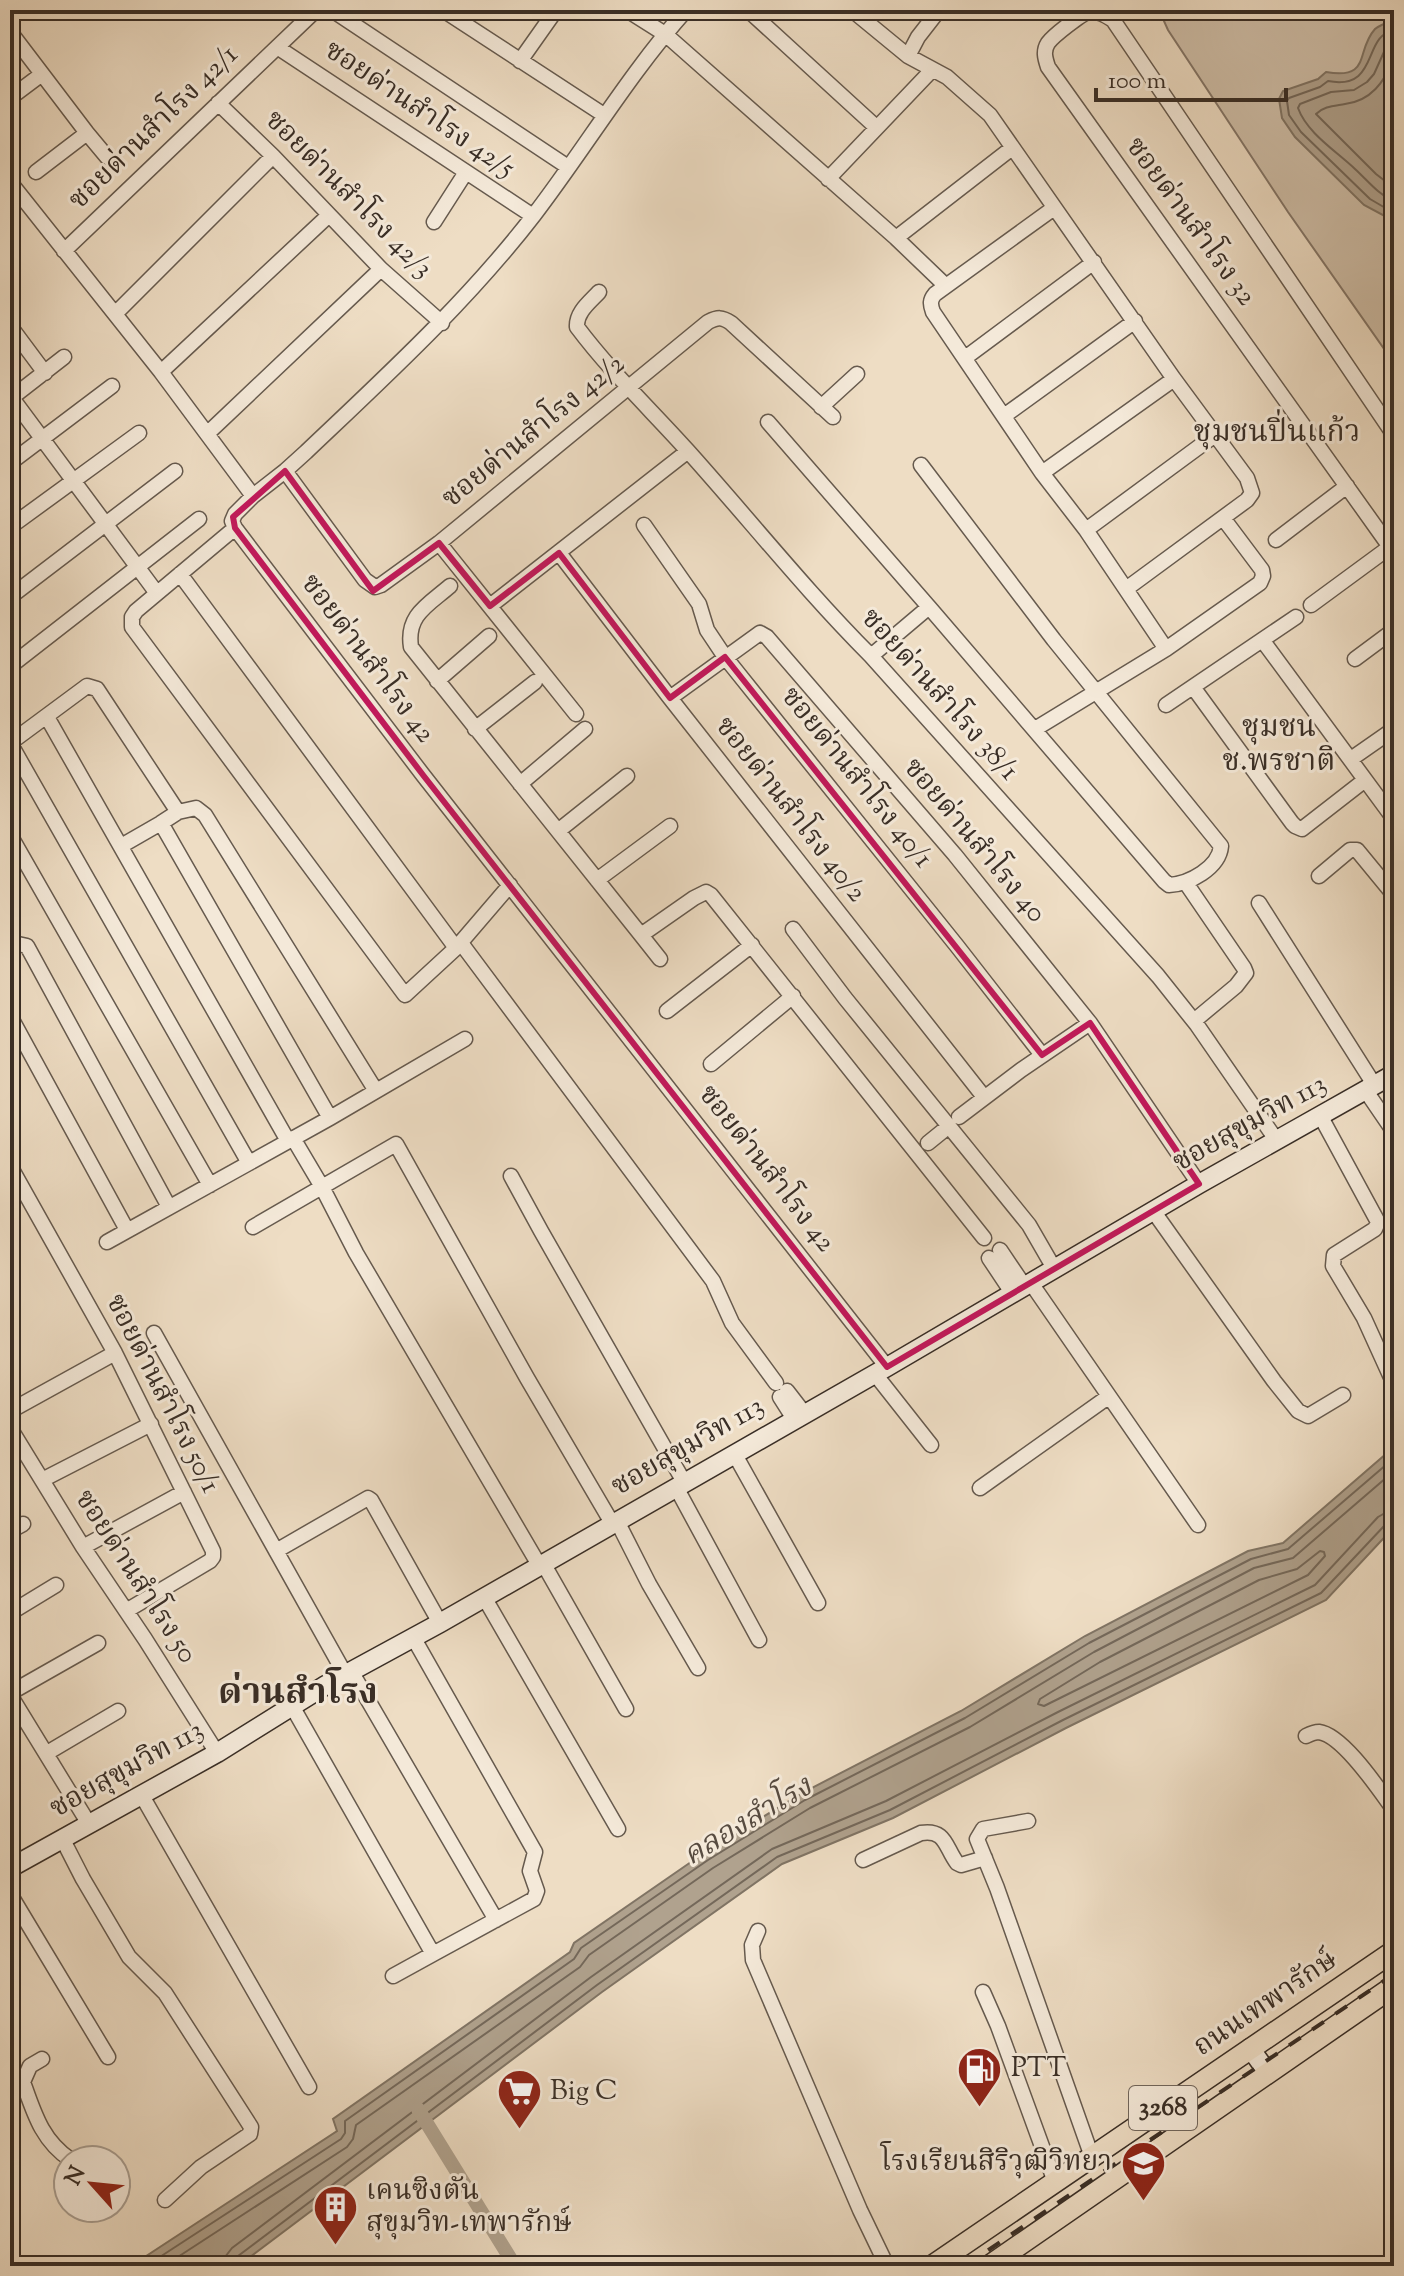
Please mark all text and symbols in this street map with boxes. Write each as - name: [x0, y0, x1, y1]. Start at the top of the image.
- street label: ซอยด่านสำโรง 42/5: [316, 30, 524, 189]
- street label: ซอยด่านสำโรง 42/1: [59, 35, 248, 219]
- scale bar: [1096, 52, 1286, 102]
- text: 100 m: [1108, 65, 1166, 99]
- street label: ซอยด่านสำโรง 42/3: [255, 100, 443, 288]
- street label: ซอยด่านสำโรง 32: [1115, 128, 1267, 315]
- street label: ซอยด่านสำโรง 42/2: [433, 344, 634, 518]
- district label: ชุมชนปิ่นแก้ว: [1194, 409, 1360, 455]
- street label: ซอยด่านสำโรง 42: [290, 565, 446, 752]
- street label: ซอยด่านสำโรง 38/1: [851, 599, 1029, 790]
- street label: ซอยด่านสำโรง 40/1: [770, 678, 943, 877]
- street label: ซอยด่านสำโรง 40/2: [705, 707, 877, 911]
- district label: ชุมชน ช.พรชาติ: [1223, 707, 1335, 784]
- street label: ซอยด่านสำโรง 40: [893, 749, 1056, 932]
- street label: ซอยสุขุมวิท 113: [1166, 1065, 1334, 1183]
- street label: ซอยด่านสำโรง 42: [688, 1076, 846, 1261]
- street label: ซอยด่านสำโรง 50/1: [95, 1287, 231, 1500]
- street label: ซอยสุขุมวิท 113: [604, 1387, 772, 1507]
- street label: ซอยด่านสำโรง 50: [64, 1481, 208, 1672]
- district label: ด่านสำโรง: [218, 1667, 378, 1720]
- street label: ซอยสุขุมวิท 113: [43, 1711, 211, 1829]
- water label: คลองสำโรง: [674, 1764, 822, 1877]
- street label: ถนนเทพารักษ์: [1186, 1941, 1346, 2067]
- fuel station icon: PTT: [956, 2045, 1004, 2108]
- place label: PTT: [1011, 2049, 1066, 2089]
- supermarket icon: Big C: [495, 2068, 543, 2131]
- place label: Big C: [550, 2072, 618, 2112]
- road number: 3268: [1129, 2086, 1197, 2130]
- school or university icon: โรงเรียนสิริวุฒิวิทยา: [1119, 2139, 1167, 2202]
- place label: โรงเรียนสิริวุฒิวิทยา: [880, 2141, 1112, 2183]
- north arrow: [52, 2144, 132, 2224]
- text: N: [59, 2161, 95, 2191]
- place label: เคนซิงตัน สุขุมวิท-เทพารักษ์: [366, 2172, 572, 2244]
- building icon: เคนซิงตัน สุขุมวิท-เทพารักษ์: [311, 2184, 359, 2247]

